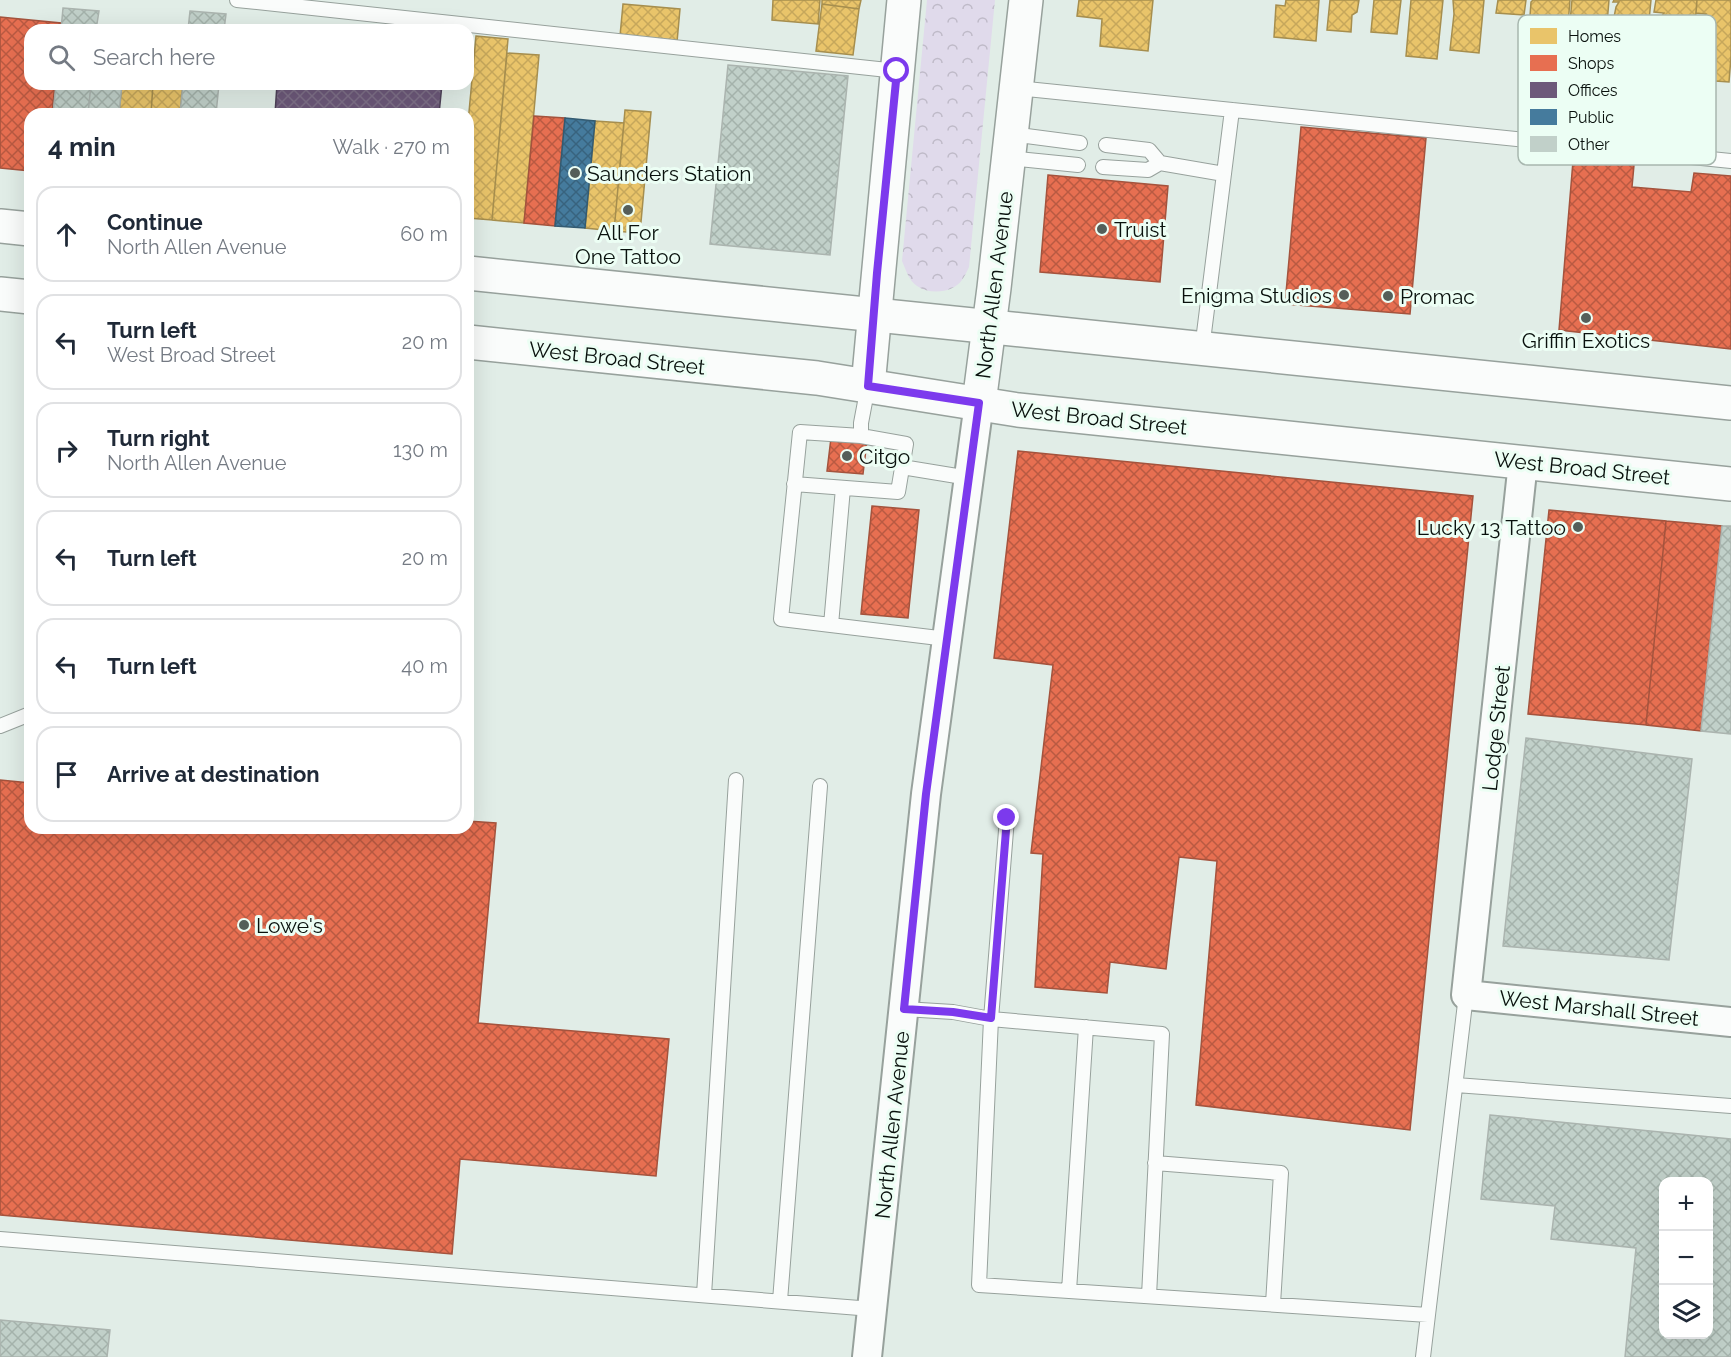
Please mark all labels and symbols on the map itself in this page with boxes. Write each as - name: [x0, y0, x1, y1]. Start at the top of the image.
- legend: [1518, 15, 1716, 165]
- text: Homes: [1568, 27, 1621, 46]
- text: Shops: [1568, 54, 1614, 73]
- route start: [883, 57, 909, 83]
- text: Offices: [1568, 81, 1618, 100]
- text: Public: [1568, 108, 1614, 127]
- text: Other: [1568, 135, 1610, 154]
- place label: Saunders Station: [587, 161, 751, 186]
- marker: Saunders Station: [568, 166, 582, 180]
- street label: North Allen Avenue: [970, 190, 1018, 380]
- marker: All For One Tattoo: [621, 203, 635, 217]
- place label: Truist: [1114, 217, 1167, 242]
- place label: All For One Tattoo: [575, 220, 681, 269]
- marker: Truist: [1095, 222, 1109, 236]
- place label: Enigma Studios: [1181, 283, 1332, 308]
- place label: Promac: [1400, 284, 1475, 309]
- marker: Enigma Studios: [1337, 288, 1351, 302]
- marker: Promac: [1381, 289, 1395, 303]
- marker: Griffin Exotics: [1579, 311, 1593, 325]
- place label: Griffin Exotics: [1522, 328, 1650, 353]
- street label: West Broad Street: [528, 336, 706, 380]
- street label: West Broad Street: [1010, 396, 1188, 440]
- place label: Citgo: [859, 444, 910, 469]
- street label: West Broad Street: [1493, 446, 1671, 490]
- marker: Citgo: [840, 449, 854, 463]
- place label: Lucky 13 Tattoo: [1417, 515, 1566, 540]
- marker: Lucky 13 Tattoo: [1571, 520, 1585, 534]
- street label: Lodge Street: [1477, 664, 1515, 792]
- route end: [993, 804, 1019, 830]
- place label: Lowe's: [256, 913, 323, 938]
- marker: Lowe's: [237, 918, 251, 932]
- street label: West Marshall Street: [1498, 985, 1700, 1031]
- street label: North Allen Avenue: [870, 1030, 914, 1220]

